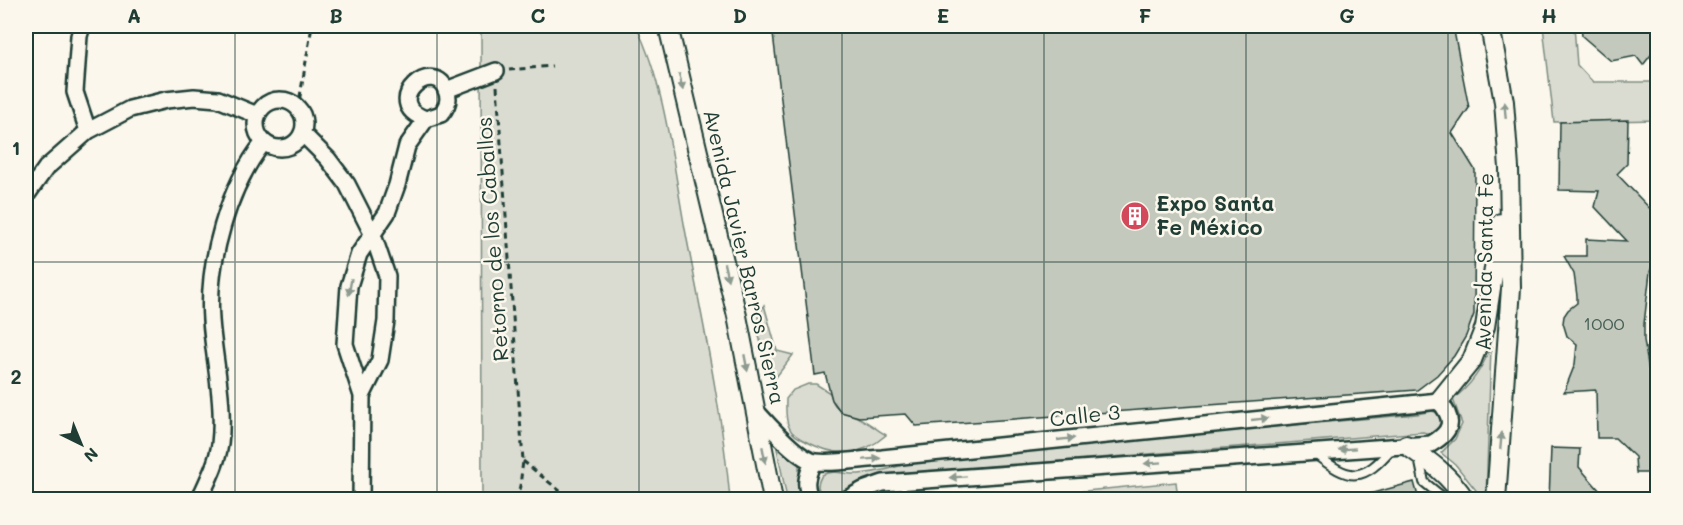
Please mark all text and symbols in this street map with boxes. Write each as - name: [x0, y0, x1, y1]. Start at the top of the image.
- text: A: [127, 2, 141, 28]
- text: B: [329, 2, 343, 28]
- text: C: [531, 2, 546, 28]
- text: D: [733, 2, 747, 28]
- text: E: [937, 2, 949, 28]
- text: F: [1139, 2, 1152, 28]
- text: G: [1339, 2, 1355, 28]
- text: H: [1541, 2, 1557, 28]
- one-way arrow: [677, 73, 687, 92]
- one-way arrow: [1500, 100, 1510, 119]
- street label: Avenida Javier Barros Sierra: [698, 106, 793, 407]
- street label: Retorno de los Caballos: [469, 116, 514, 362]
- text: 1: [12, 134, 20, 160]
- street label: Avenida Santa Fe: [1468, 173, 1499, 351]
- place label: Expo Santa Fe México: [1156, 189, 1274, 240]
- building icon: Expo Santa Fe México: [1119, 200, 1151, 232]
- one-way arrow: [722, 263, 732, 281]
- one-way arrow: [345, 278, 354, 297]
- house number: 1000: [1583, 311, 1625, 335]
- one-way arrow: [742, 353, 751, 372]
- text: 2: [10, 363, 22, 389]
- street label: Calle 3: [1048, 397, 1121, 432]
- north arrow: [51, 414, 111, 474]
- one-way arrow: [1250, 414, 1269, 424]
- one-way arrow: [1496, 432, 1506, 451]
- one-way arrow: [1056, 434, 1075, 444]
- text: N: [80, 444, 103, 467]
- one-way arrow: [1338, 444, 1357, 454]
- one-way arrow: [760, 445, 769, 464]
- one-way arrow: [862, 454, 881, 463]
- one-way arrow: [1143, 459, 1162, 468]
- one-way arrow: [949, 473, 968, 482]

